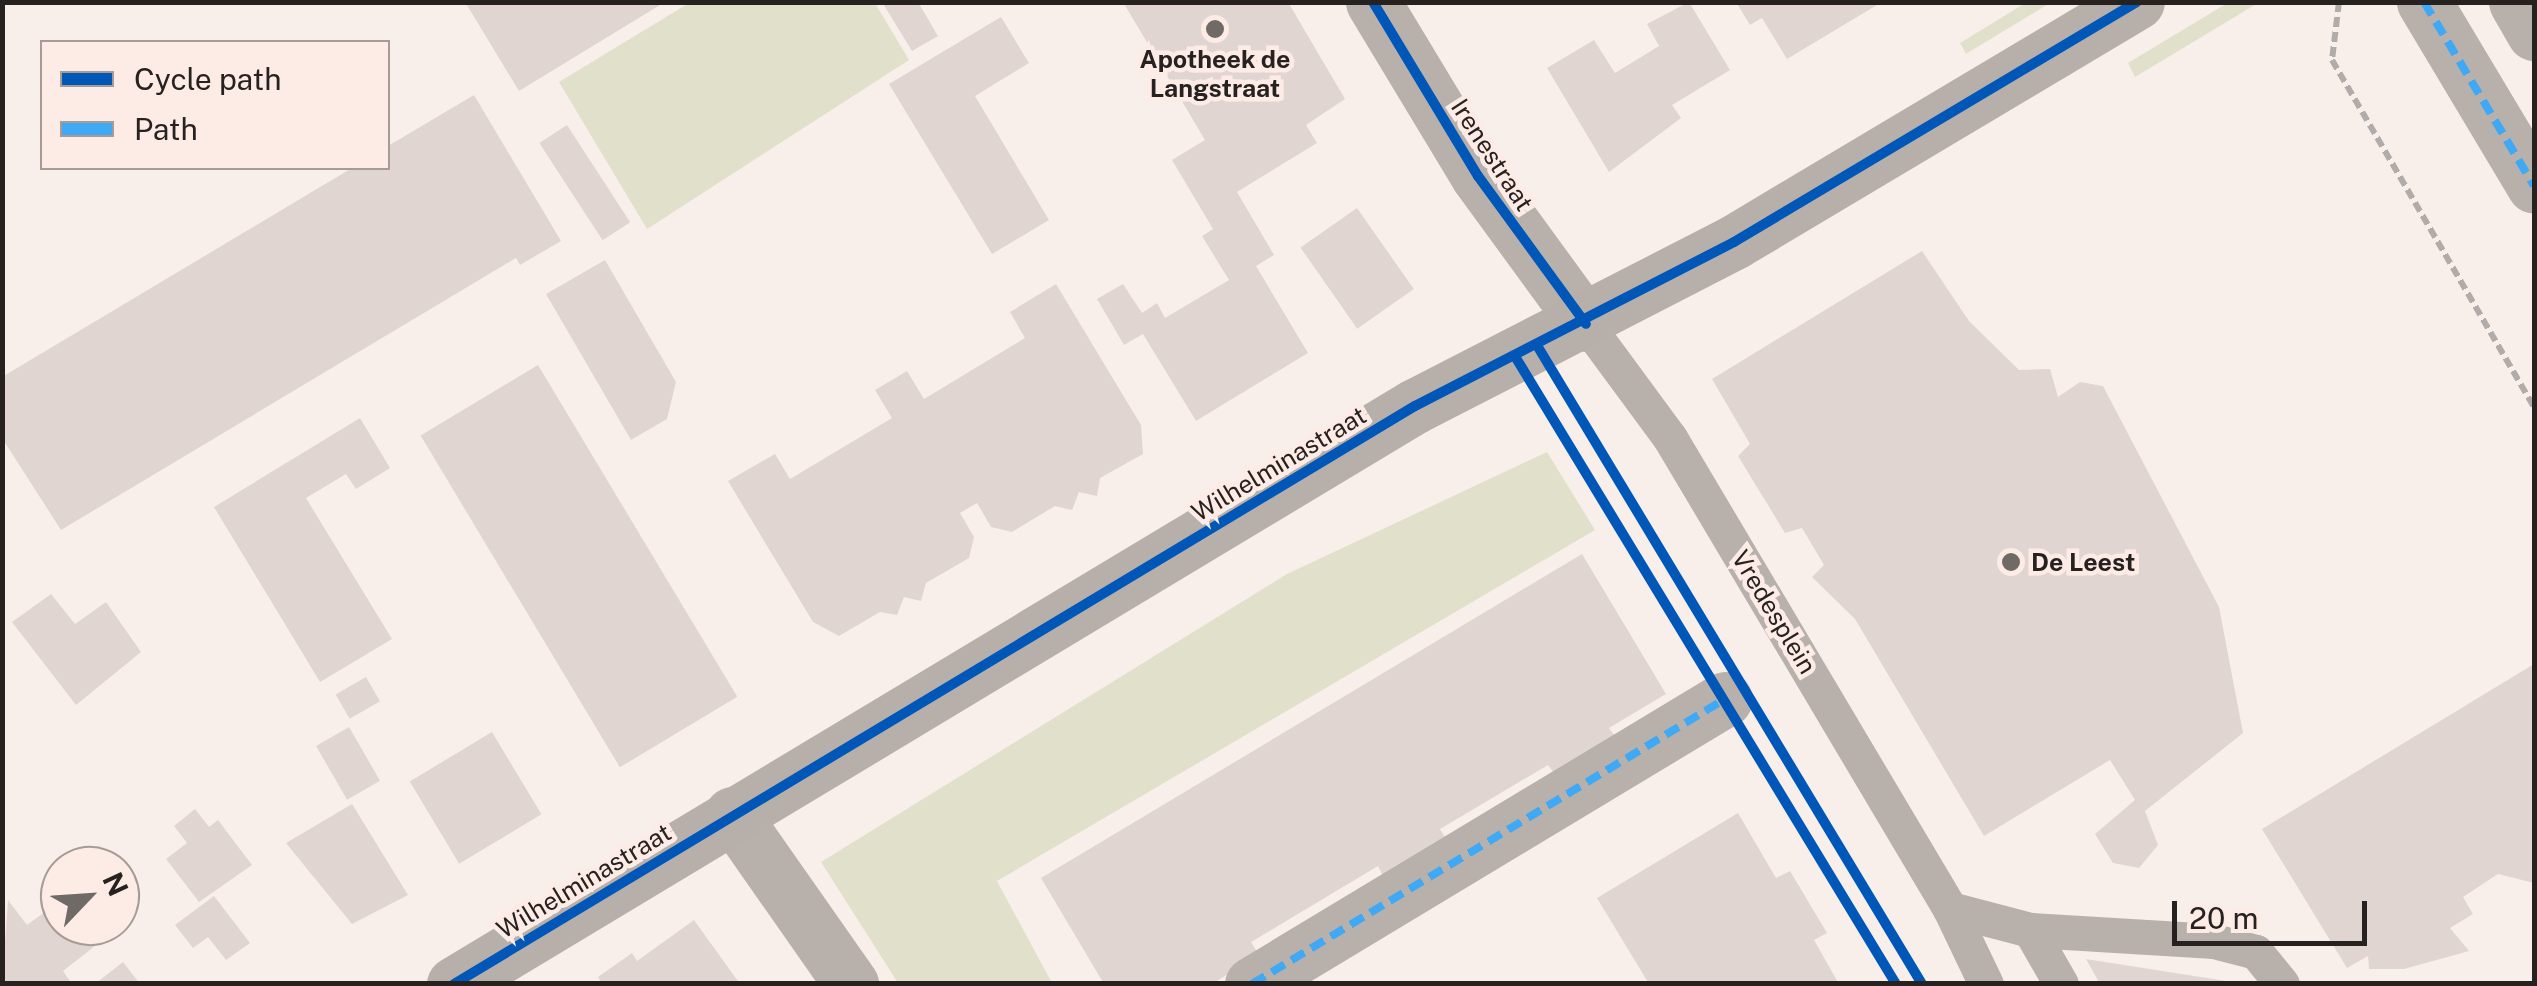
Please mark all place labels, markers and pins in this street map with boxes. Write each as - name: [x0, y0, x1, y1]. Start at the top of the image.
- marker: Apotheek de Langstraat: [1204, 18, 1226, 40]
- place label: Apotheek de Langstraat: [1139, 45, 1291, 104]
- place label: De Leest: [2031, 547, 2136, 577]
- marker: De Leest: [2000, 551, 2022, 573]

